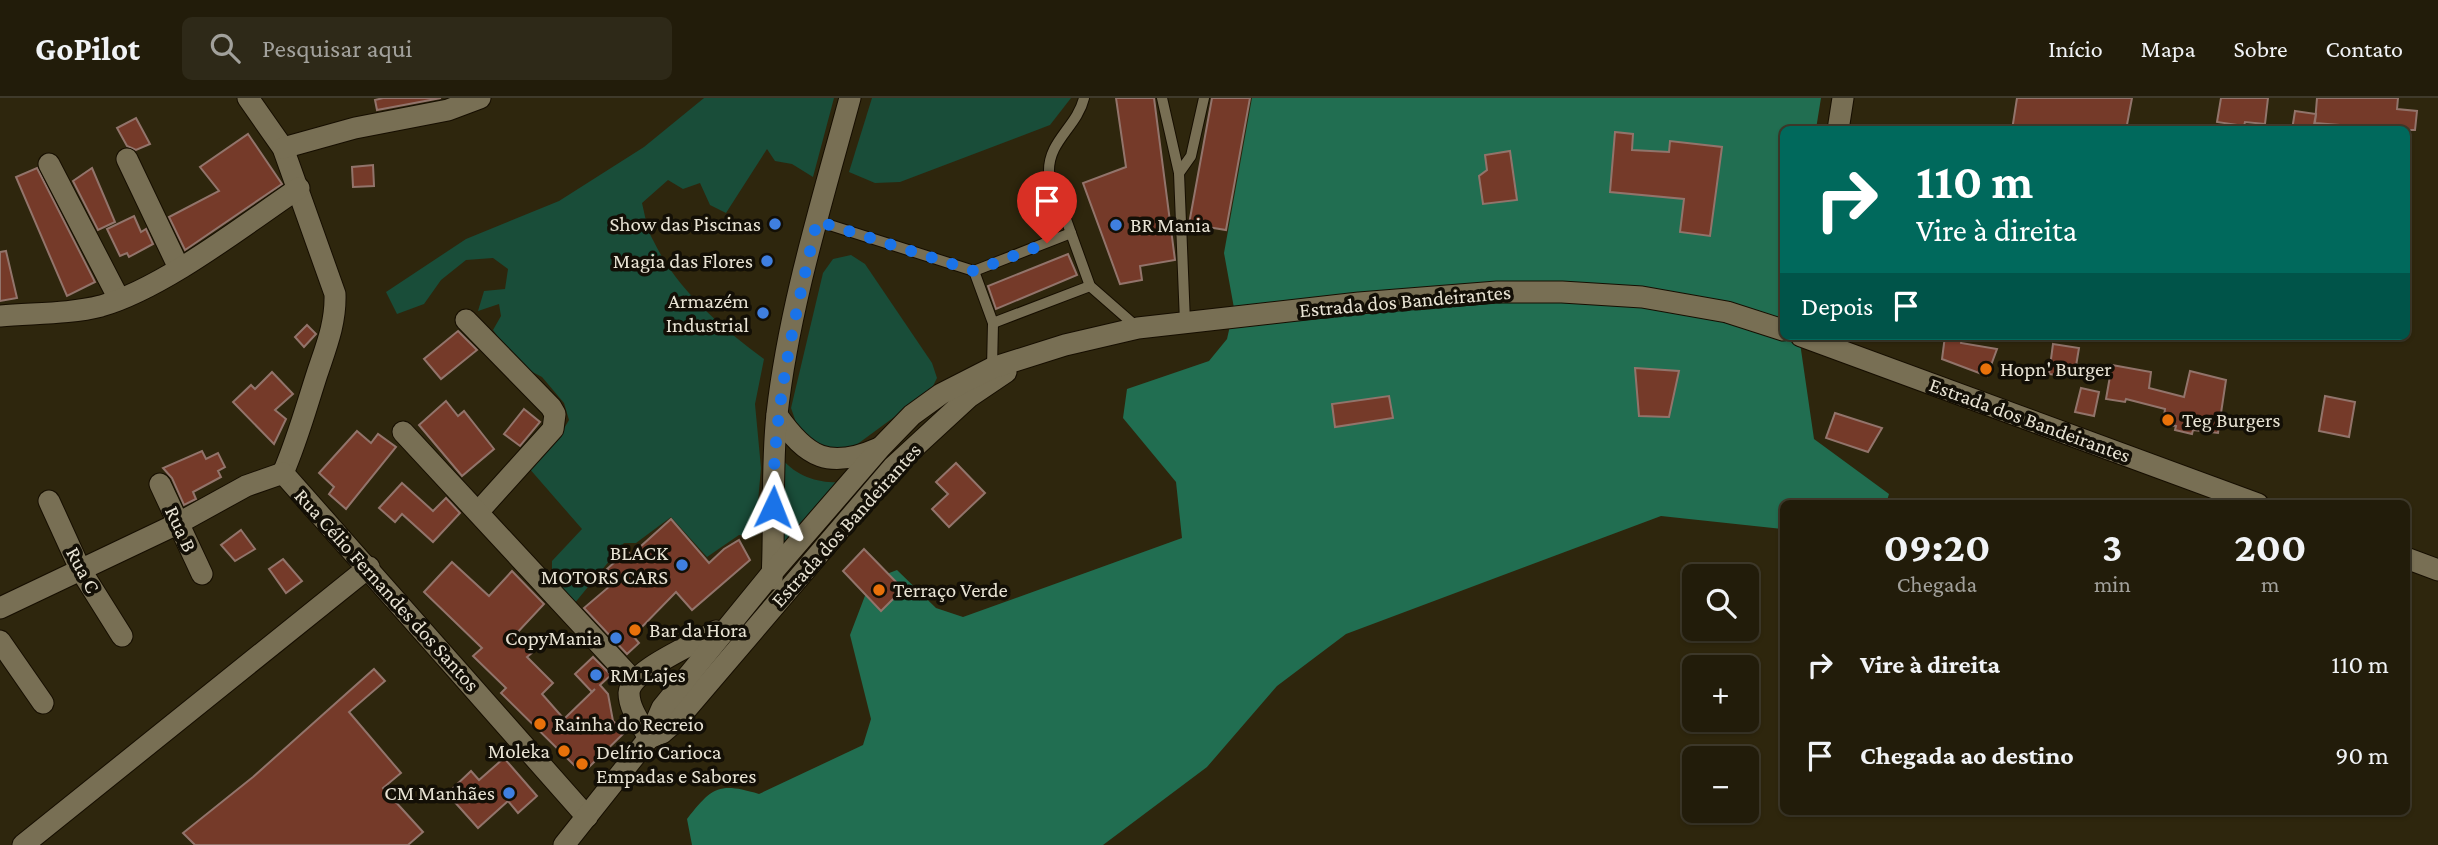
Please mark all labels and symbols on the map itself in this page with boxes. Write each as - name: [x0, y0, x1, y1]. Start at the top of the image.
- pin: [1017, 171, 1077, 243]
- place label: Show das Piscinas: [609, 212, 761, 236]
- place label: BR Mania: [1130, 213, 1211, 237]
- marker: Show das Piscinas: [767, 216, 783, 232]
- marker: BR Mania: [1108, 217, 1124, 233]
- place label: Magia das Flores: [613, 249, 753, 273]
- marker: Magia das Flores: [759, 253, 775, 269]
- street label: Estrada dos Bandeirantes: [1298, 280, 1512, 322]
- place label: Armazém Industrial: [666, 289, 749, 337]
- marker: Armazém Industrial: [755, 305, 771, 321]
- place label: Hopn' Burger: [2000, 357, 2112, 381]
- marker: Hopn' Burger: [1978, 361, 1994, 377]
- street label: Estrada dos Bandeirantes: [1926, 372, 2134, 468]
- place label: Teg Burgers: [2182, 408, 2280, 432]
- marker: Teg Burgers: [2160, 412, 2176, 428]
- street label: Estrada dos Bandeirantes: [766, 438, 926, 612]
- position arrow: [736, 470, 810, 544]
- street label: Rua Célio Fernandes dos Santos: [290, 484, 484, 696]
- street label: Rua B: [160, 502, 202, 556]
- place label: BLACK MOTORS CARS: [541, 541, 669, 589]
- street label: Rua C: [61, 543, 105, 597]
- marker: BLACK MOTORS CARS: [674, 557, 690, 573]
- place label: Terraço Verde: [893, 578, 1008, 602]
- marker: Terraço Verde: [871, 582, 887, 598]
- place label: Bar da Hora: [649, 618, 748, 642]
- marker: Bar da Hora: [627, 622, 643, 638]
- place label: CopyMania: [505, 626, 602, 650]
- marker: CopyMania: [608, 630, 624, 646]
- place label: RM Lajes: [610, 663, 686, 687]
- marker: RM Lajes: [588, 667, 604, 683]
- place label: Rainha do Recreio: [554, 712, 704, 736]
- marker: Rainha do Recreio: [532, 716, 548, 732]
- place label: Moleka: [488, 739, 550, 763]
- place label: Delírio Carioca Empadas e Sabores: [596, 740, 756, 788]
- marker: Moleka: [556, 743, 572, 759]
- marker: Delírio Carioca Empadas e Sabores: [574, 756, 590, 772]
- place label: CM Manhães: [384, 781, 495, 805]
- marker: CM Manhães: [501, 785, 517, 801]

